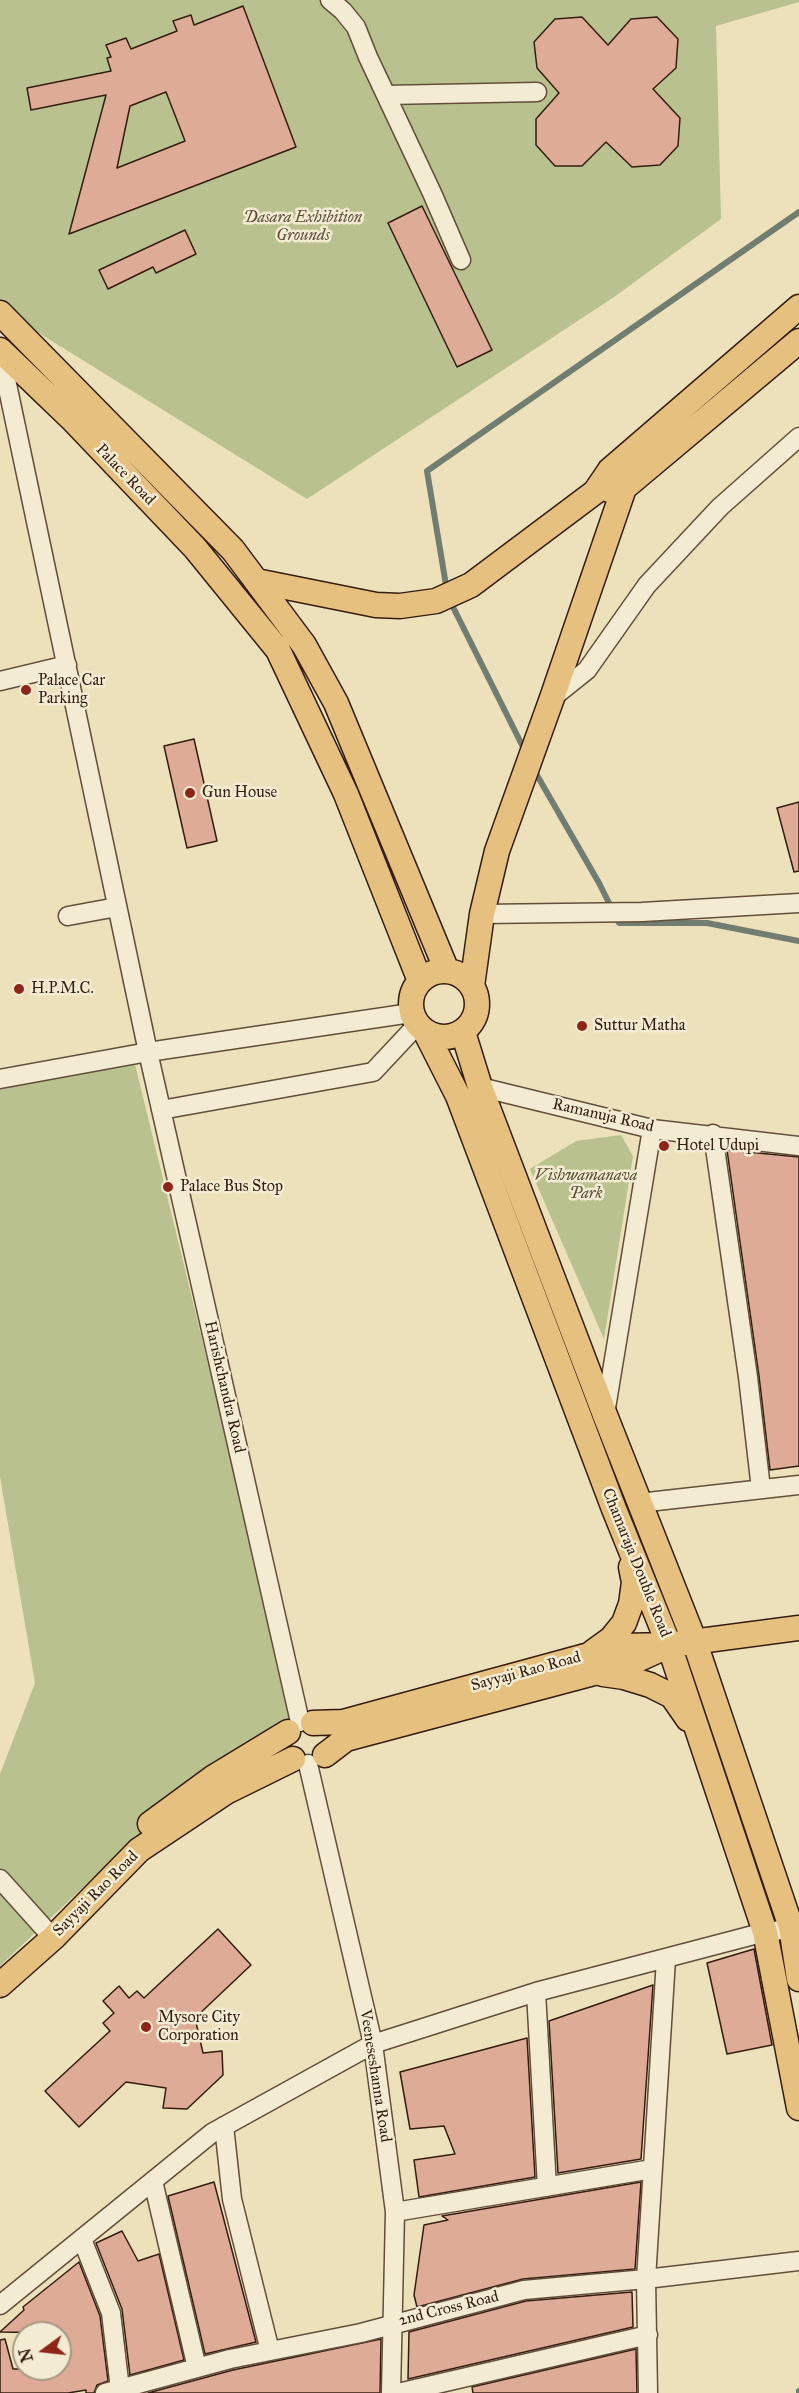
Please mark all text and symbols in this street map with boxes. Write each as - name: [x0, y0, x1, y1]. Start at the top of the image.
- park label: Dasara Exhibition Grounds: [244, 208, 362, 246]
- street label: Palace Road: [91, 440, 159, 510]
- place label: Palace Car Parking: [38, 671, 105, 709]
- marker: Palace Car Parking: [19, 683, 33, 697]
- place label: Gun House: [202, 783, 277, 803]
- marker: Gun House: [183, 786, 197, 800]
- place label: H.P.M.C.: [31, 979, 94, 999]
- marker: H.P.M.C.: [12, 982, 26, 996]
- place label: Suttur Matha: [594, 1016, 686, 1036]
- marker: Suttur Matha: [575, 1019, 589, 1033]
- street label: Ramanuja Road: [550, 1095, 656, 1137]
- place label: Hotel Udupi: [676, 1136, 759, 1156]
- marker: Hotel Udupi: [657, 1139, 671, 1153]
- park label: Vishwamanava Park: [535, 1166, 637, 1204]
- place label: Palace Bus Stop: [180, 1177, 283, 1197]
- marker: Palace Bus Stop: [161, 1180, 175, 1194]
- street label: Harishchandra Road: [199, 1319, 249, 1455]
- street label: Chamaraja Double Road: [597, 1486, 675, 1640]
- street label: Sayyaji Rao Road: [469, 1648, 583, 1696]
- street label: Sayyaji Rao Road: [49, 1847, 143, 1941]
- place label: Mysore City Corporation: [158, 2008, 240, 2046]
- street label: Veeneseshanna Road: [355, 2008, 395, 2144]
- marker: Mysore City Corporation: [139, 2020, 153, 2034]
- street label: 2nd Cross Road: [397, 2287, 501, 2331]
- north arrow: [12, 2321, 72, 2381]
- text: N: [15, 2346, 37, 2364]

